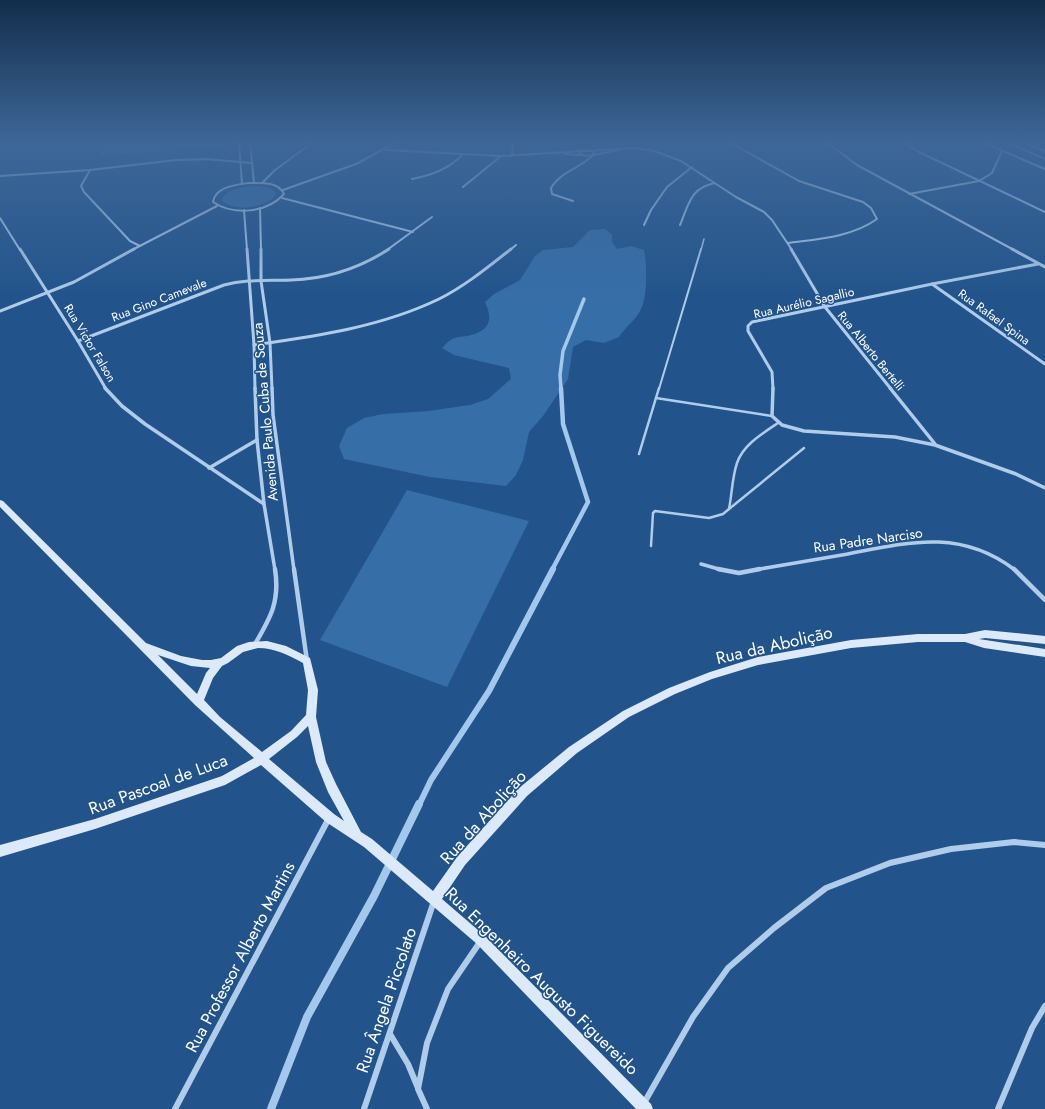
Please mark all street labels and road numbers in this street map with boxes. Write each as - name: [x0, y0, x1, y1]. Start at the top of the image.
- street label: Rua Gino Camevale: [109, 274, 209, 326]
- street label: Rua Aurélio Sagallio: [752, 283, 856, 323]
- street label: Rua Rafael Spina: [954, 285, 1034, 349]
- street label: Rua Victor Falson: [60, 301, 120, 385]
- street label: Rua Alberto Bertelli: [833, 307, 909, 395]
- street label: Avenida Paulo Cuba de Souza: [247, 322, 283, 502]
- street label: Rua Padre Narciso: [812, 522, 924, 558]
- street label: Rua da Abolição: [713, 620, 835, 670]
- street label: Rua Pascoal de Luca: [85, 748, 231, 820]
- street label: Rua da Abolição: [434, 765, 532, 869]
- street label: Rua Professor Alberto Martins: [179, 857, 301, 1057]
- street label: Rua Engenheiro Augusto Figuereido: [440, 882, 644, 1080]
- street label: Rua Ângela Piccolato: [350, 924, 422, 1076]

